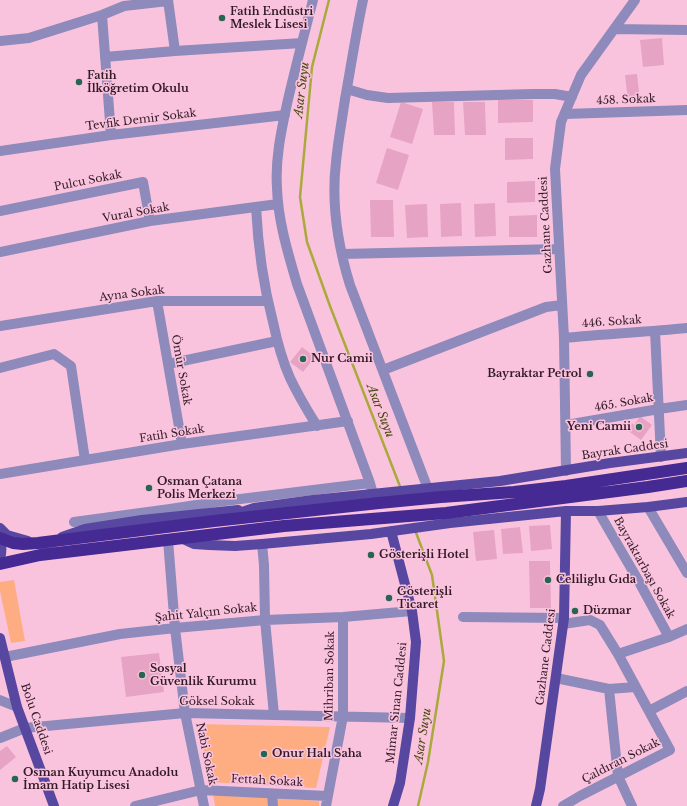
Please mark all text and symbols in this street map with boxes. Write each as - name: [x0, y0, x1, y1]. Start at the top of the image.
- place label: Fatih Endüstri Meslek Lisesi: [230, 5, 313, 31]
- marker: Fatih Endüstri Meslek Lisesi: [217, 13, 227, 23]
- water label: Asar Suyu: [291, 61, 313, 119]
- place label: Fatih İlköğretim Okulu: [87, 69, 189, 95]
- marker: Fatih İlköğretim Okulu: [74, 77, 84, 87]
- street label: 458. Sokak: [596, 92, 656, 108]
- street label: Tevfik Demir Sokak: [85, 107, 197, 133]
- street label: Pulcu Sokak: [53, 168, 123, 194]
- street label: Gazhane Caddesi: [537, 176, 555, 274]
- street label: Vural Sokak: [102, 201, 170, 225]
- street label: Ayna Sokak: [99, 283, 165, 305]
- street label: 446. Sokak: [582, 313, 642, 331]
- street label: Ömür Sokak: [168, 333, 194, 407]
- place label: Nur Camii: [311, 352, 373, 366]
- marker: Nur Camii: [298, 354, 308, 364]
- place label: Bayraktar Petrol: [487, 367, 582, 381]
- marker: Bayraktar Petrol: [585, 369, 595, 379]
- water label: Asar Suyu: [363, 382, 397, 440]
- street label: 465. Sokak: [593, 391, 655, 415]
- place label: Yeni Camii: [567, 420, 631, 434]
- street label: Fatih Sokak: [139, 422, 205, 446]
- marker: Yeni Camii: [634, 422, 644, 432]
- street label: Bayrak Caddesi: [581, 437, 669, 463]
- place label: Osman Çatana Polis Merkezi: [157, 475, 242, 501]
- marker: Osman Çatana Polis Merkezi: [144, 483, 154, 493]
- street label: Bayraktarbaşı Sokak: [611, 515, 677, 621]
- place label: Gösterişli Hotel: [379, 548, 469, 562]
- marker: Gösterişli Hotel: [366, 550, 376, 560]
- place label: Celiliglu Gıda: [556, 573, 636, 587]
- marker: Celiliglu Gıda: [543, 575, 553, 585]
- place label: Gösterişli Ticaret: [397, 585, 452, 611]
- marker: Gösterişli Ticaret: [384, 593, 394, 603]
- street label: Şahit Yalçın Sokak: [154, 601, 258, 625]
- place label: Düzmar: [583, 604, 631, 618]
- marker: Düzmar: [570, 606, 580, 616]
- street label: Gazhane Caddesi: [534, 608, 558, 706]
- street label: Mihriban Sokak: [323, 631, 337, 721]
- street label: Mimar Sinan Caddesi: [384, 642, 410, 764]
- place label: Sosyal Güvenlik Kurumu: [150, 662, 256, 688]
- marker: Sosyal Güvenlik Kurumu: [137, 670, 147, 680]
- street label: Bolu Caddesi: [18, 682, 54, 756]
- street label: Göksel Sokak: [179, 695, 255, 709]
- water label: Asar Suyu: [411, 707, 435, 765]
- street label: Nabi Sokak: [193, 722, 219, 786]
- street label: Çaldıran Sokak: [580, 736, 662, 786]
- place label: Onur Halı Saha: [272, 747, 362, 761]
- marker: Onur Halı Saha: [259, 749, 269, 759]
- place label: Osman Kuyumcu Anadolu İmam Hatip Lisesi: [23, 766, 178, 792]
- street label: Fettah Sokak: [231, 773, 303, 789]
- marker: Osman Kuyumcu Anadolu İmam Hatip Lisesi: [10, 774, 20, 784]

